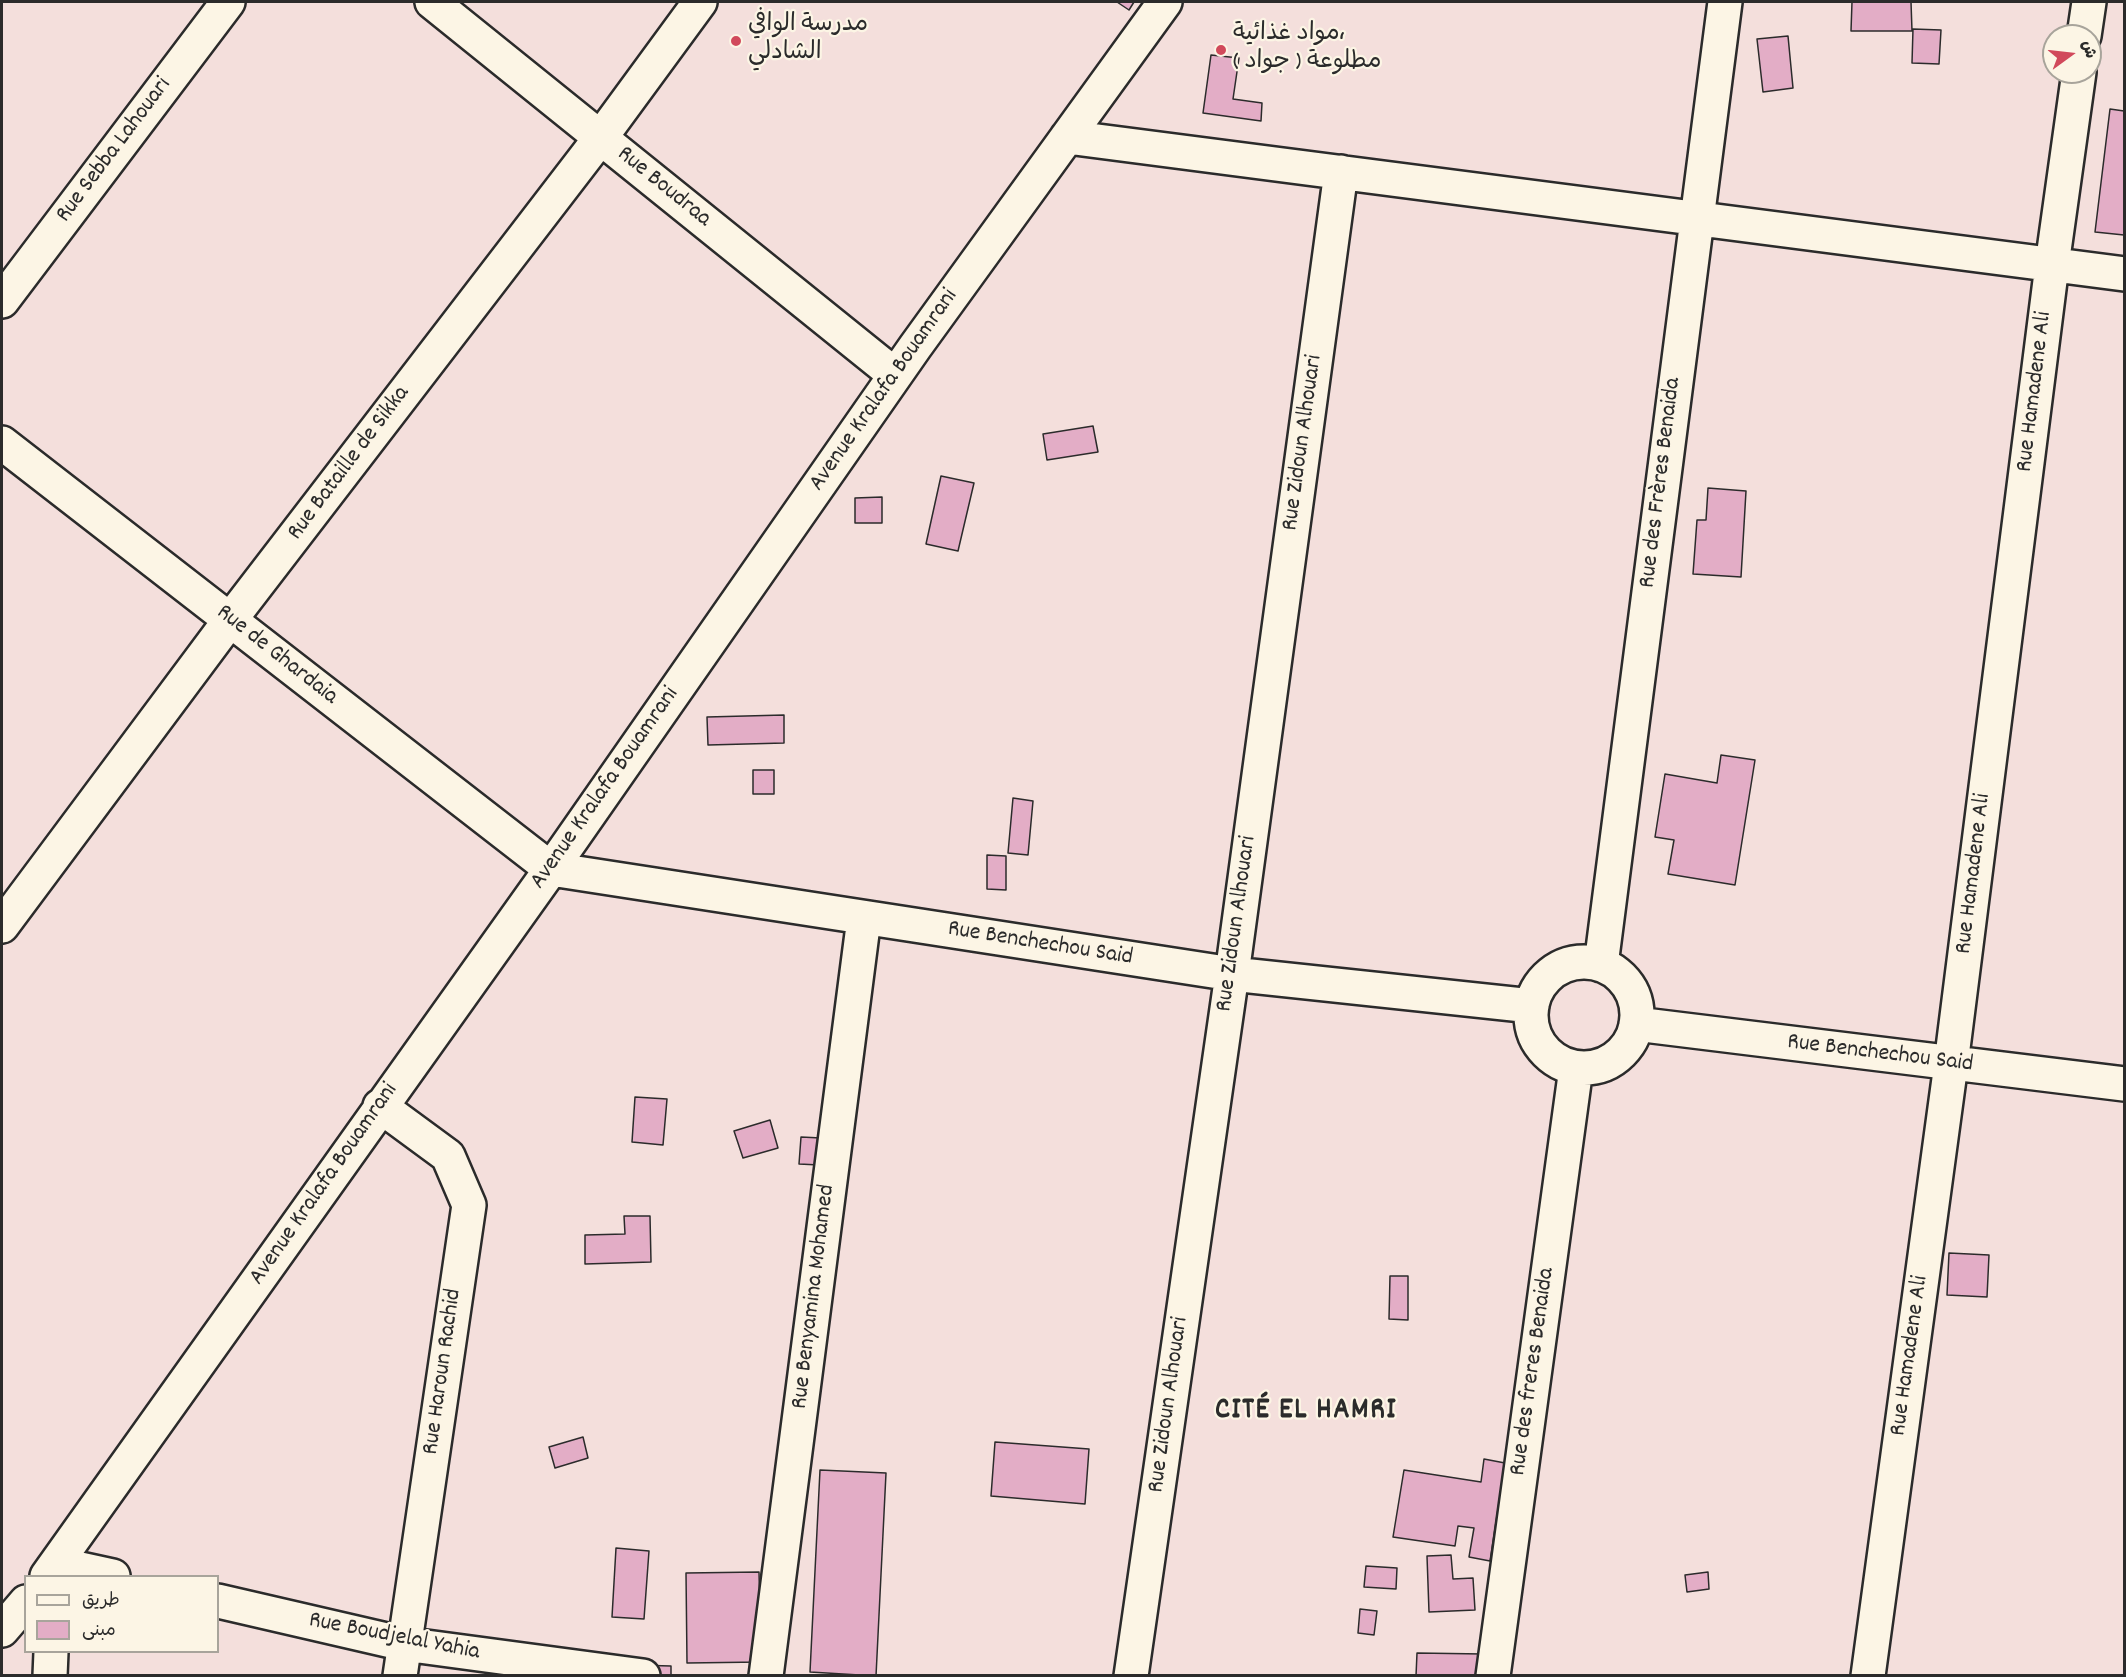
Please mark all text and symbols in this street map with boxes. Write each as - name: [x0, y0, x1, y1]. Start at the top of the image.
- place label: مدرسة الوافي الشادلي: [748, 13, 868, 69]
- place label: مواد غذائية، مطلوعة ( جواد ): [1233, 22, 1381, 78]
- north arrow: [2042, 24, 2102, 84]
- marker: مدرسة الوافي الشادلي: [729, 34, 743, 48]
- text: ش: [2075, 38, 2101, 61]
- marker: مواد غذائية، مطلوعة ( جواد ): [1214, 43, 1228, 57]
- street label: Rue Sebba Lahouari: [51, 73, 179, 229]
- street label: Rue Boudraa: [610, 141, 716, 235]
- street label: Avenue Kralafa Bouamrani: [804, 284, 966, 498]
- street label: Rue Hamadene Ali: [2012, 310, 2060, 474]
- street label: Rue Zidoun Alhouari: [1277, 353, 1331, 533]
- street label: Rue des Frères Benaida: [1635, 376, 1689, 590]
- street label: Rue Bataille de Sikka: [283, 381, 417, 547]
- street label: Rue de Ghardaia: [209, 599, 343, 713]
- street label: Avenue Kralafa Bouamrani: [525, 682, 687, 896]
- street label: Rue Hamadene Ali: [1951, 792, 1999, 956]
- street label: Rue Zidoun Alhouari: [1211, 834, 1265, 1014]
- street label: Rue Benchechou Said: [945, 916, 1135, 974]
- street label: Rue Benchechou Said: [1785, 1029, 1975, 1081]
- street label: Avenue Kralafa Bouamrani: [244, 1078, 406, 1292]
- street label: Rue Benyamina Mohamed: [787, 1183, 843, 1411]
- street label: Rue des freres Benaida: [1505, 1266, 1563, 1478]
- street label: Rue Hamadene Ali: [1885, 1274, 1937, 1438]
- street label: Rue Haroun Rachid: [418, 1287, 470, 1457]
- street label: Rue Zidoun Alhouari: [1143, 1315, 1197, 1495]
- district label: CITÉ EL HAMRI: [1215, 1395, 1397, 1431]
- legend: [24, 1575, 219, 1653]
- text: طريق: [82, 1589, 120, 1614]
- street label: Rue Boudjelal Yahia: [306, 1607, 482, 1669]
- text: مبنى: [82, 1619, 116, 1644]

